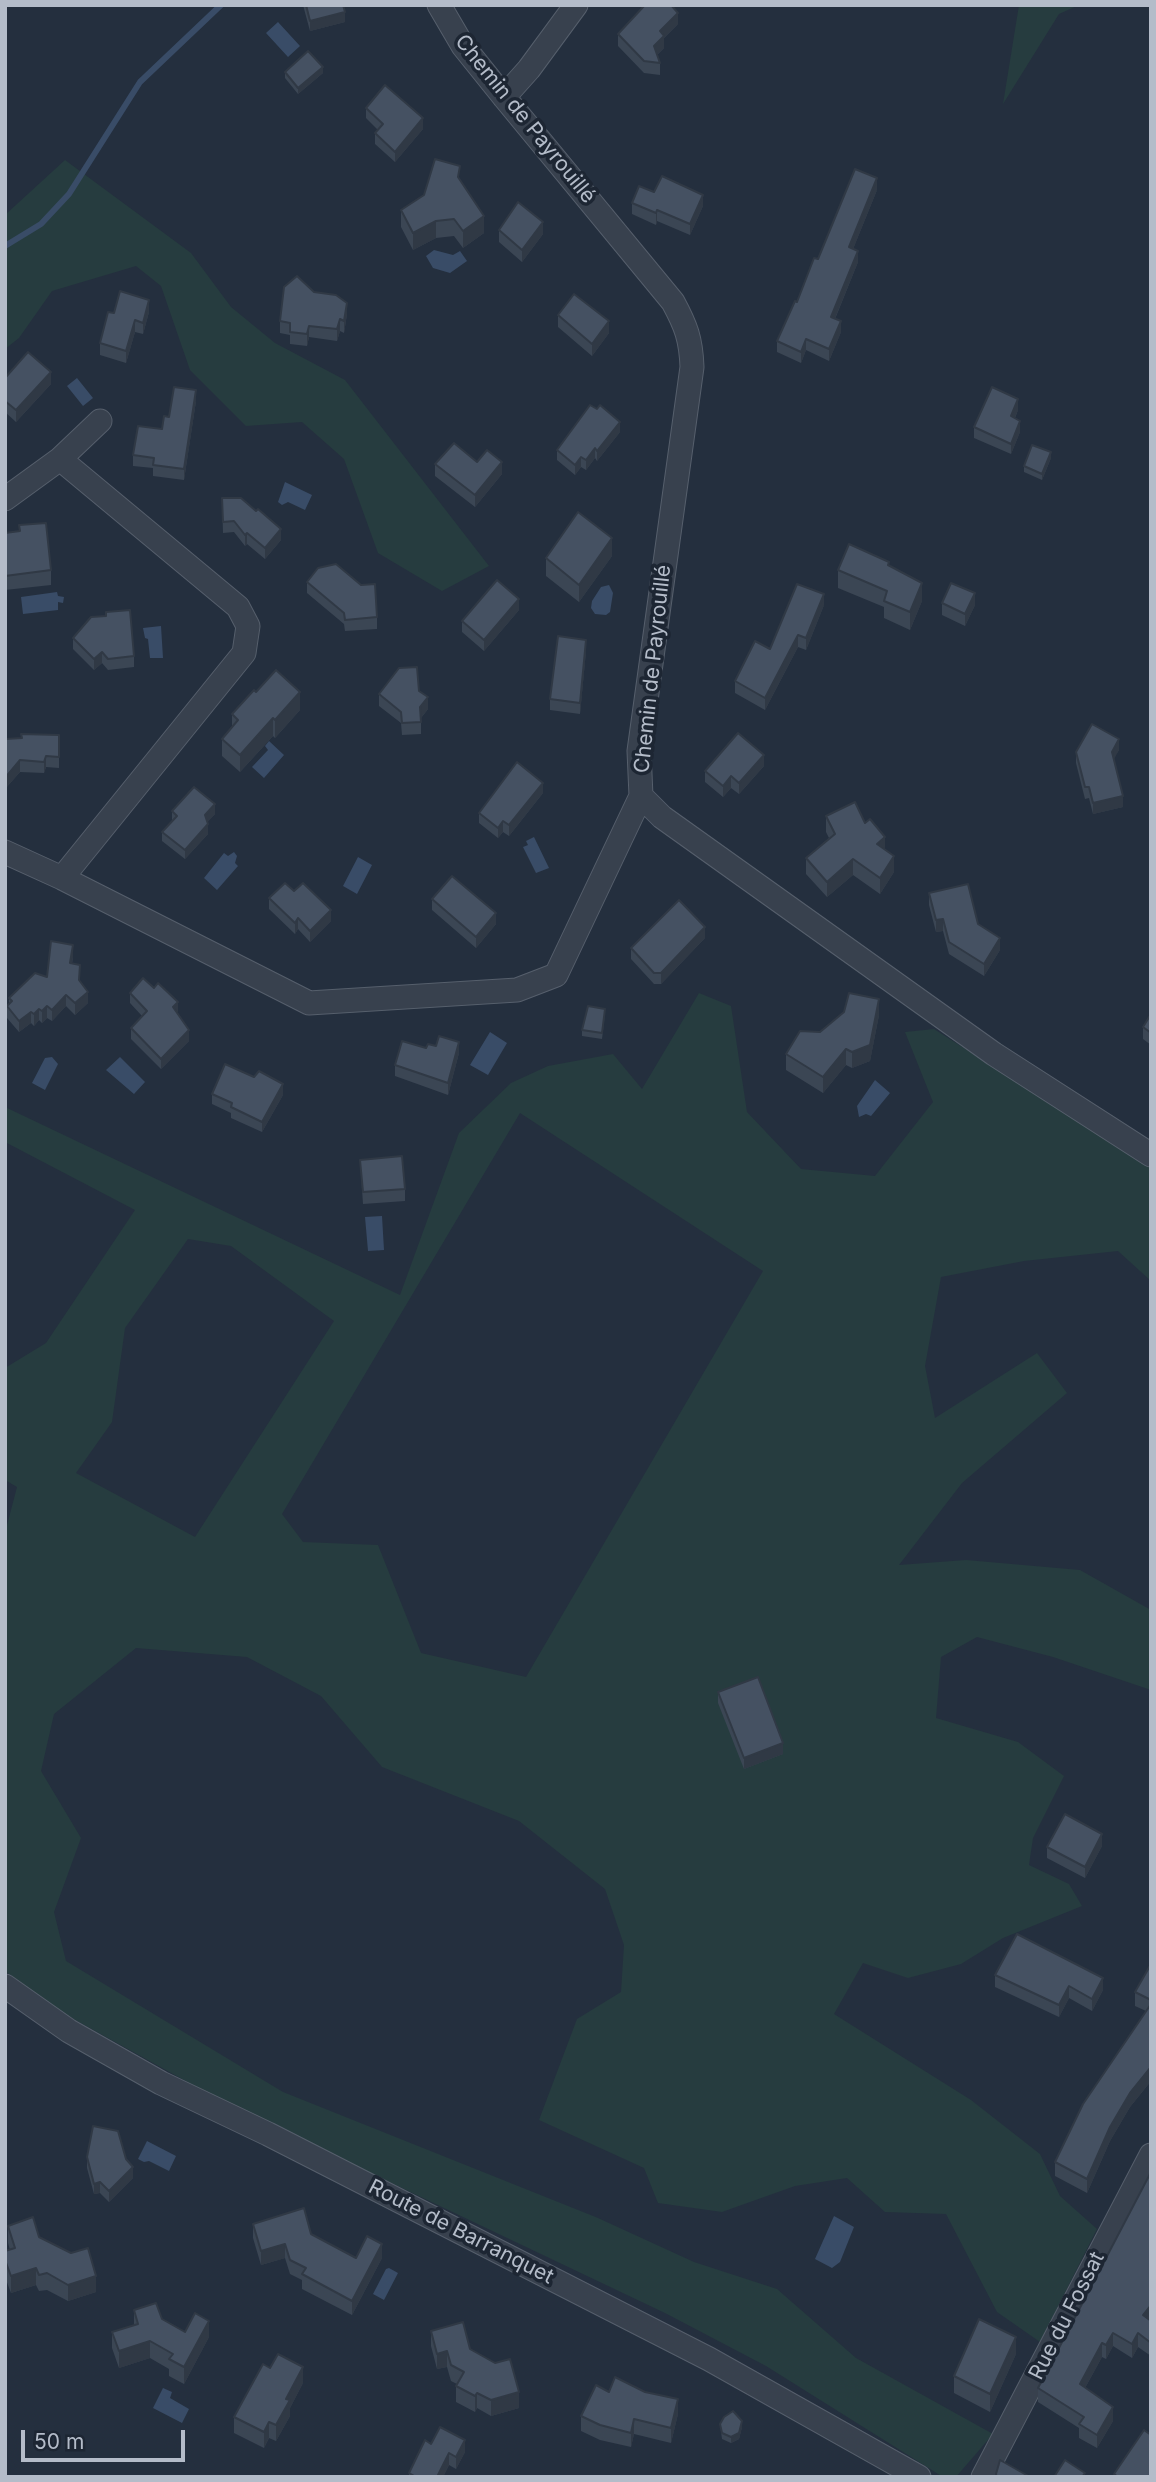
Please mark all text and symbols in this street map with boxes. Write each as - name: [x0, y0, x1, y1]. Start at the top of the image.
- street label: Chemin de Payrouillé: [449, 30, 601, 208]
- street label: Chemin de Payrouillé: [630, 563, 676, 775]
- street label: Route de Barranquet: [364, 2174, 558, 2290]
- street label: Rue du Fossat: [1024, 2248, 1110, 2384]
- scale bar: [24, 2416, 189, 2460]
- text: 50 m: [34, 2429, 84, 2454]

